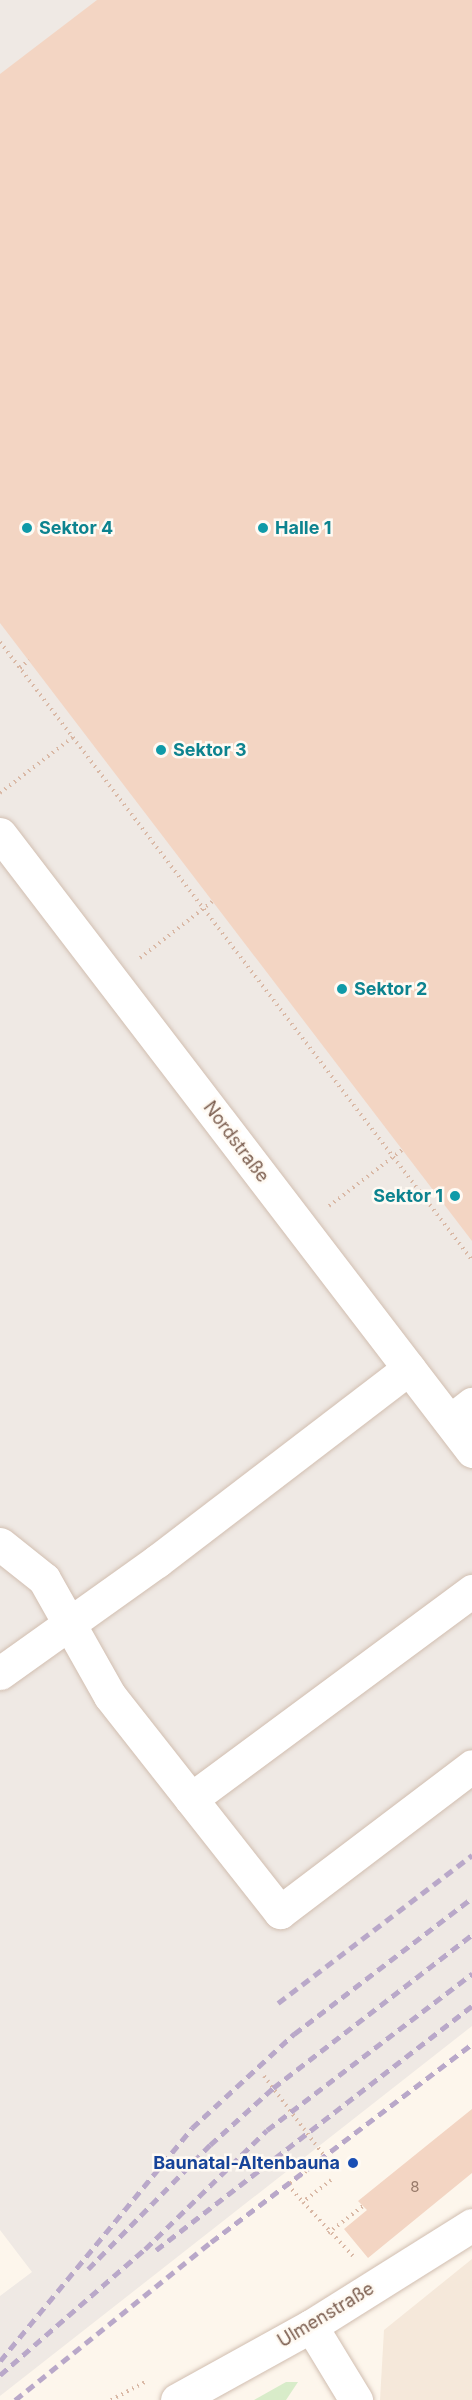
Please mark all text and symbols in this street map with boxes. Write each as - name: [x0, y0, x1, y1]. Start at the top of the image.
- place label: Sektor 4: [39, 517, 113, 539]
- place label: Halle 1: [275, 517, 331, 539]
- marker: Sektor 4: [20, 521, 34, 535]
- marker: Halle 1: [256, 521, 270, 535]
- place label: Sektor 3: [173, 739, 247, 761]
- marker: Sektor 3: [154, 743, 168, 757]
- place label: Sektor 2: [354, 978, 427, 1000]
- marker: Sektor 2: [335, 982, 349, 996]
- street label: Nordstraße: [199, 1097, 273, 1187]
- place label: Sektor 1: [373, 1185, 443, 1207]
- marker: Sektor 1: [448, 1189, 462, 1203]
- place label: Baunatal-Altenbauna: [153, 2152, 340, 2174]
- marker: Baunatal-Altenbauna: [344, 2154, 362, 2172]
- house number: 8: [410, 2178, 420, 2196]
- street label: Ulmenstraße: [274, 2278, 378, 2352]

